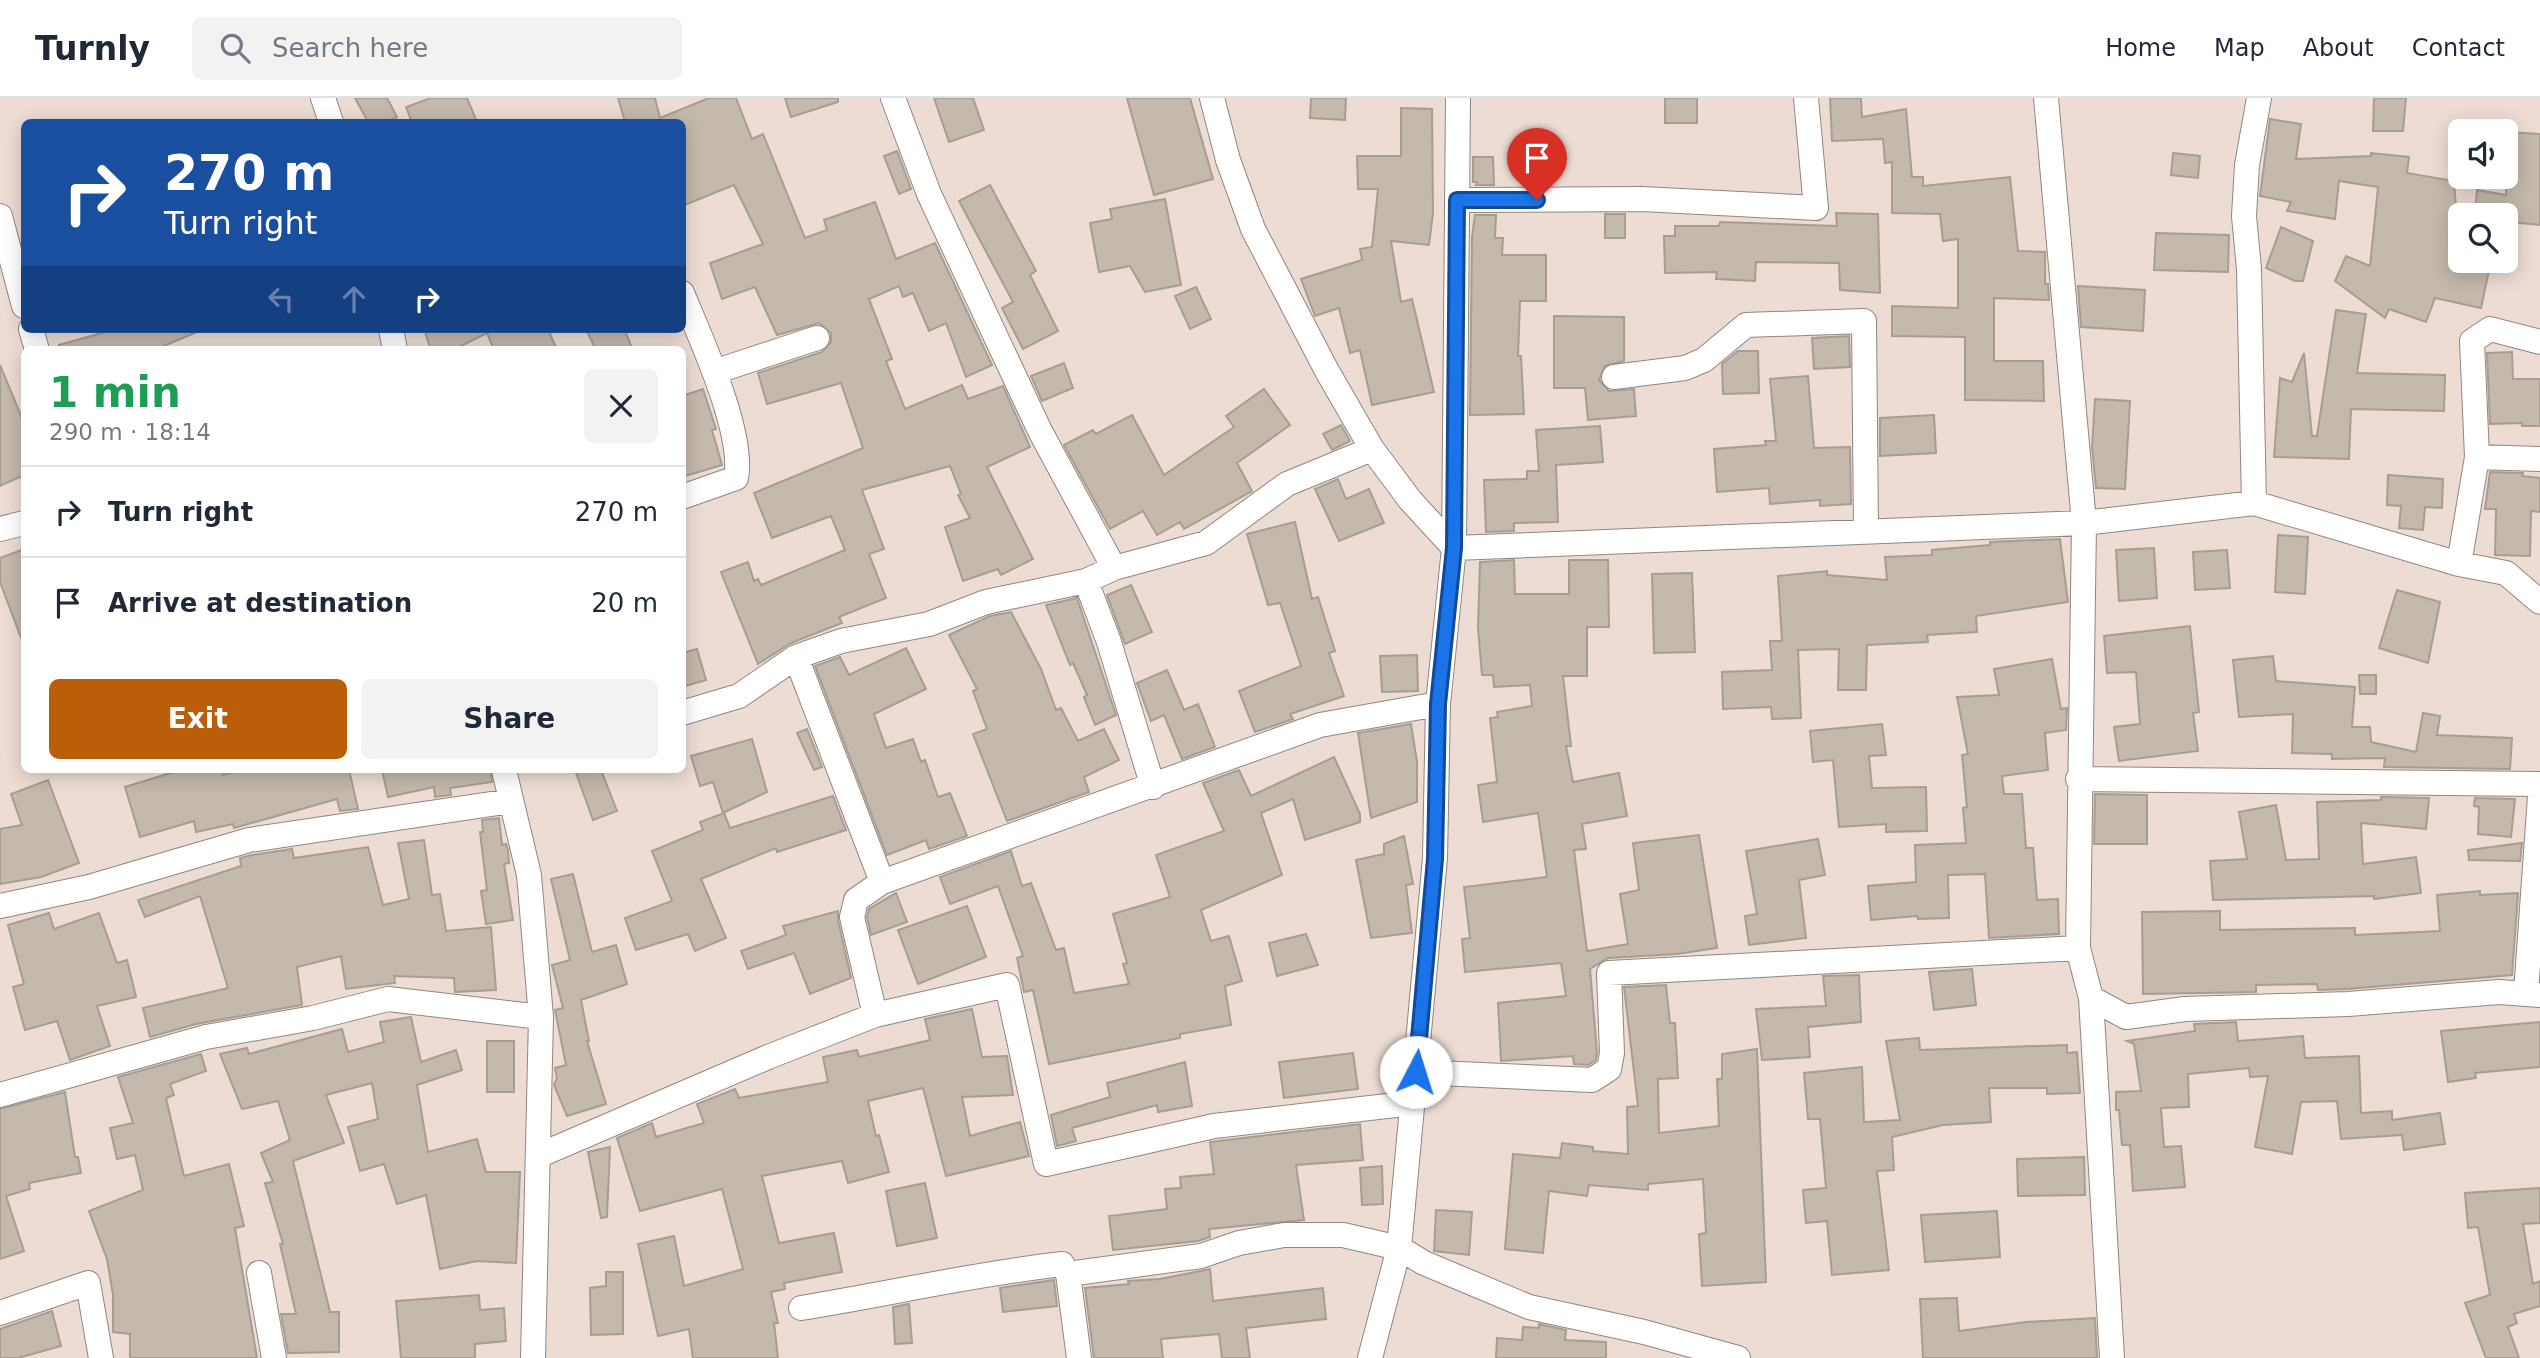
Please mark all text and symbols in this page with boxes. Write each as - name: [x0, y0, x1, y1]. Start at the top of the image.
- search box: [192, 17, 682, 80]
- text: Turnly: [35, 29, 150, 68]
- icon: search: [216, 29, 254, 67]
- text: Search here: [272, 33, 428, 63]
- text: Home: [2105, 34, 2176, 62]
- text: Map: [2214, 34, 2265, 62]
- text: About: [2303, 34, 2374, 62]
- text: Contact: [2412, 34, 2505, 62]
- map controls: [2448, 119, 2518, 273]
- button: sound: [2448, 119, 2518, 189]
- pin: [1507, 128, 1567, 200]
- icon: arrive: [1518, 139, 1556, 177]
- text: 270 m: [164, 145, 334, 202]
- icon: right: [49, 147, 140, 238]
- button: search: [2448, 203, 2518, 273]
- text: Turn right: [164, 204, 317, 242]
- icon: left: [262, 280, 300, 318]
- icon: ahead: [335, 280, 373, 318]
- icon: right: [408, 280, 446, 318]
- text: 1 min: [49, 368, 181, 417]
- button: close: [584, 369, 658, 443]
- text: 290 m · 18:14: [49, 419, 211, 445]
- icon: right: [49, 493, 87, 531]
- text: Turn right: [108, 497, 253, 527]
- text: 270 m: [575, 497, 658, 527]
- icon: arrive: [49, 584, 87, 622]
- text: Arrive at destination: [108, 588, 412, 618]
- text: 20 m: [591, 588, 658, 618]
- button: Exit: [49, 679, 347, 759]
- button: Share: [361, 679, 658, 759]
- position arrow: [1379, 1035, 1453, 1109]

